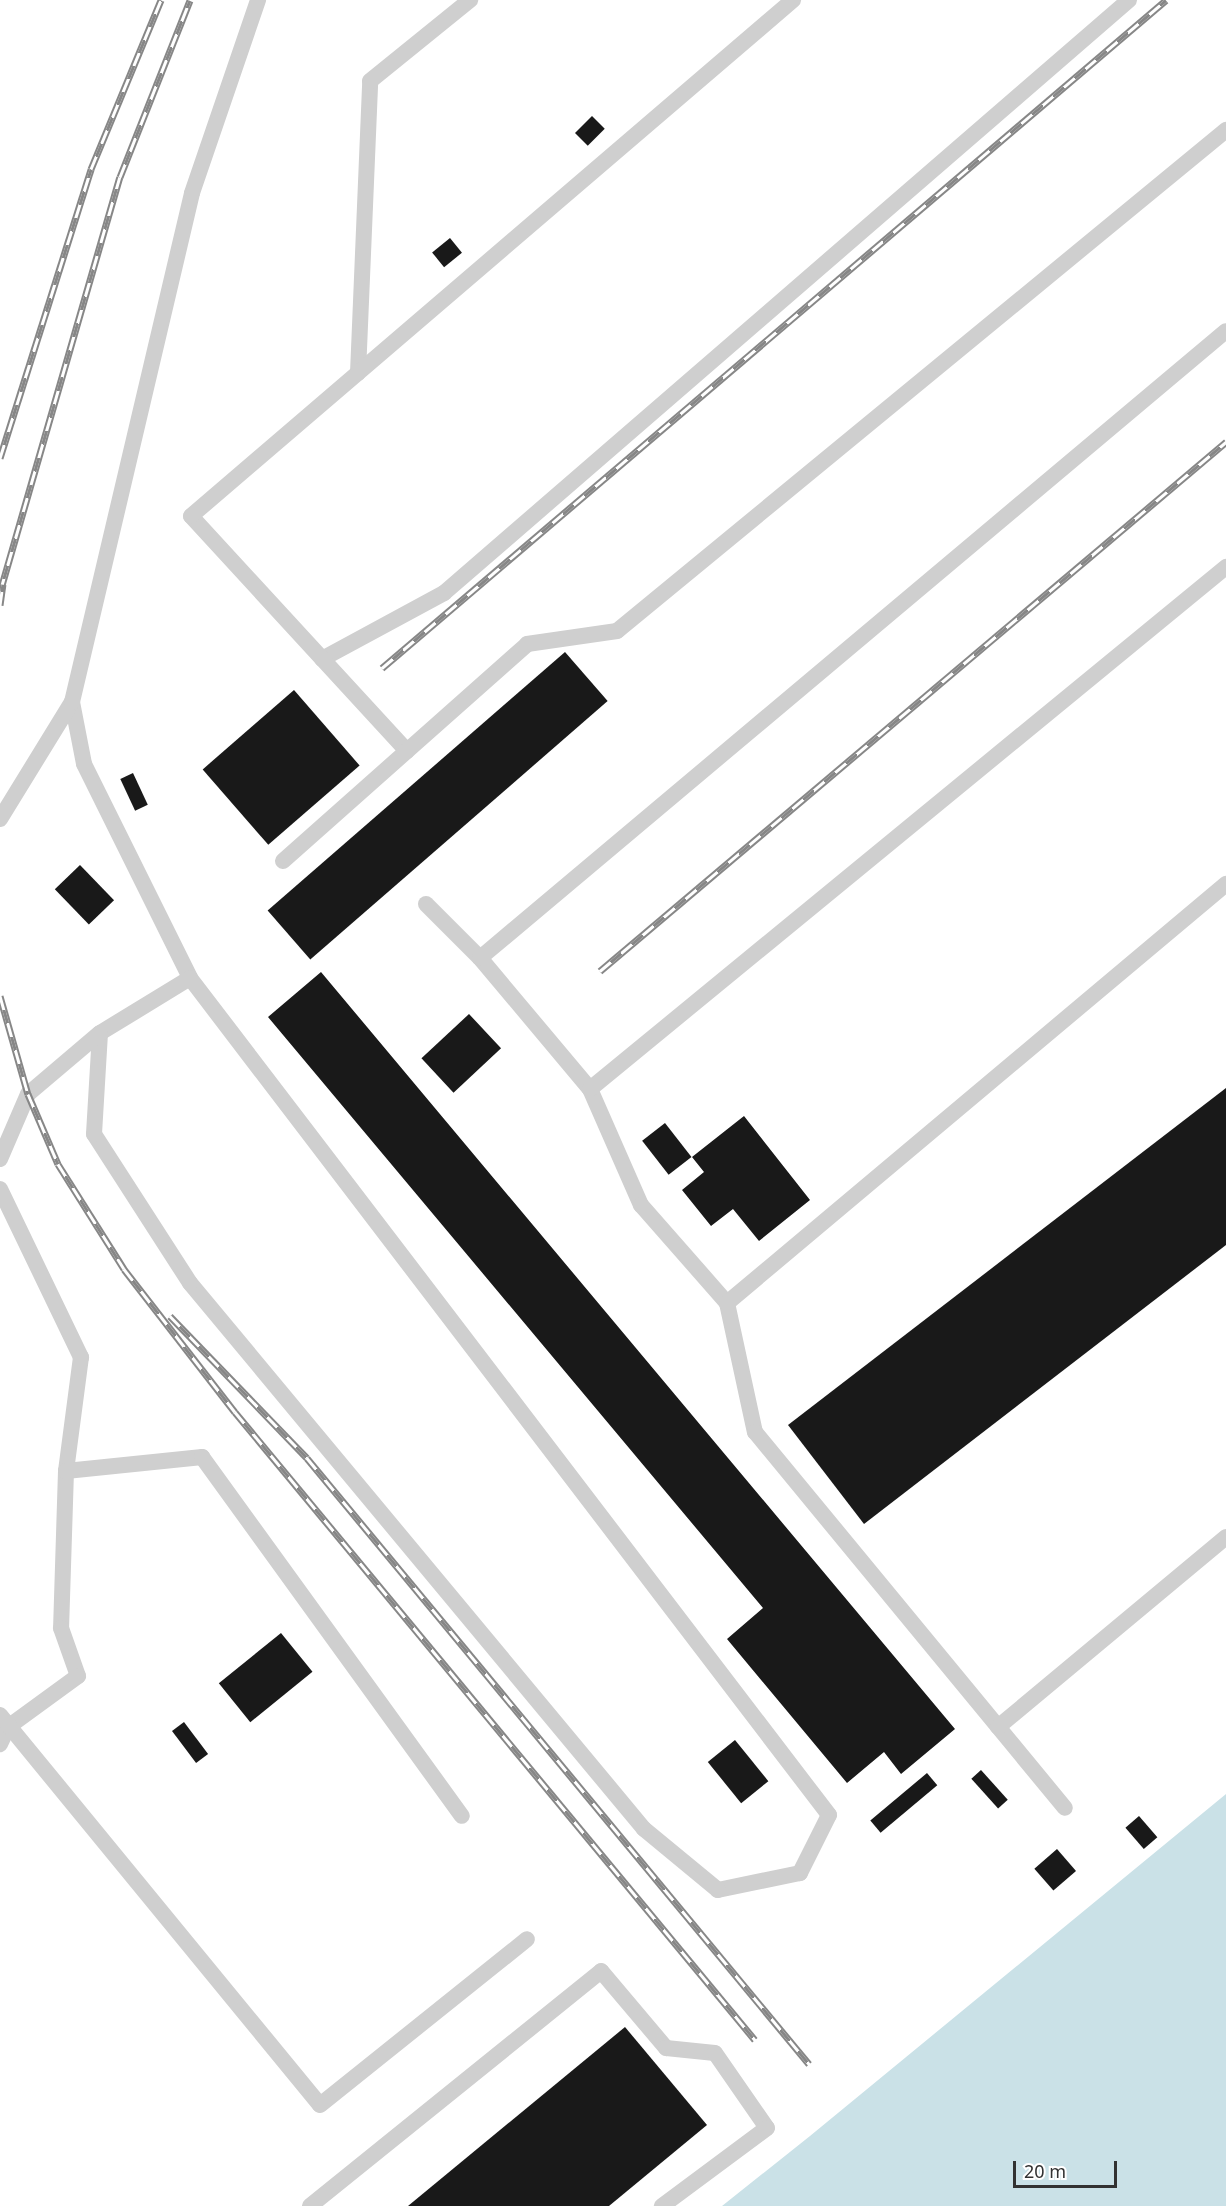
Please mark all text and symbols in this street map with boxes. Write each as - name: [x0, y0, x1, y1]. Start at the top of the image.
- scale bar: [1016, 2149, 1120, 2187]
- text: 20 m: [1024, 2159, 1066, 2183]

